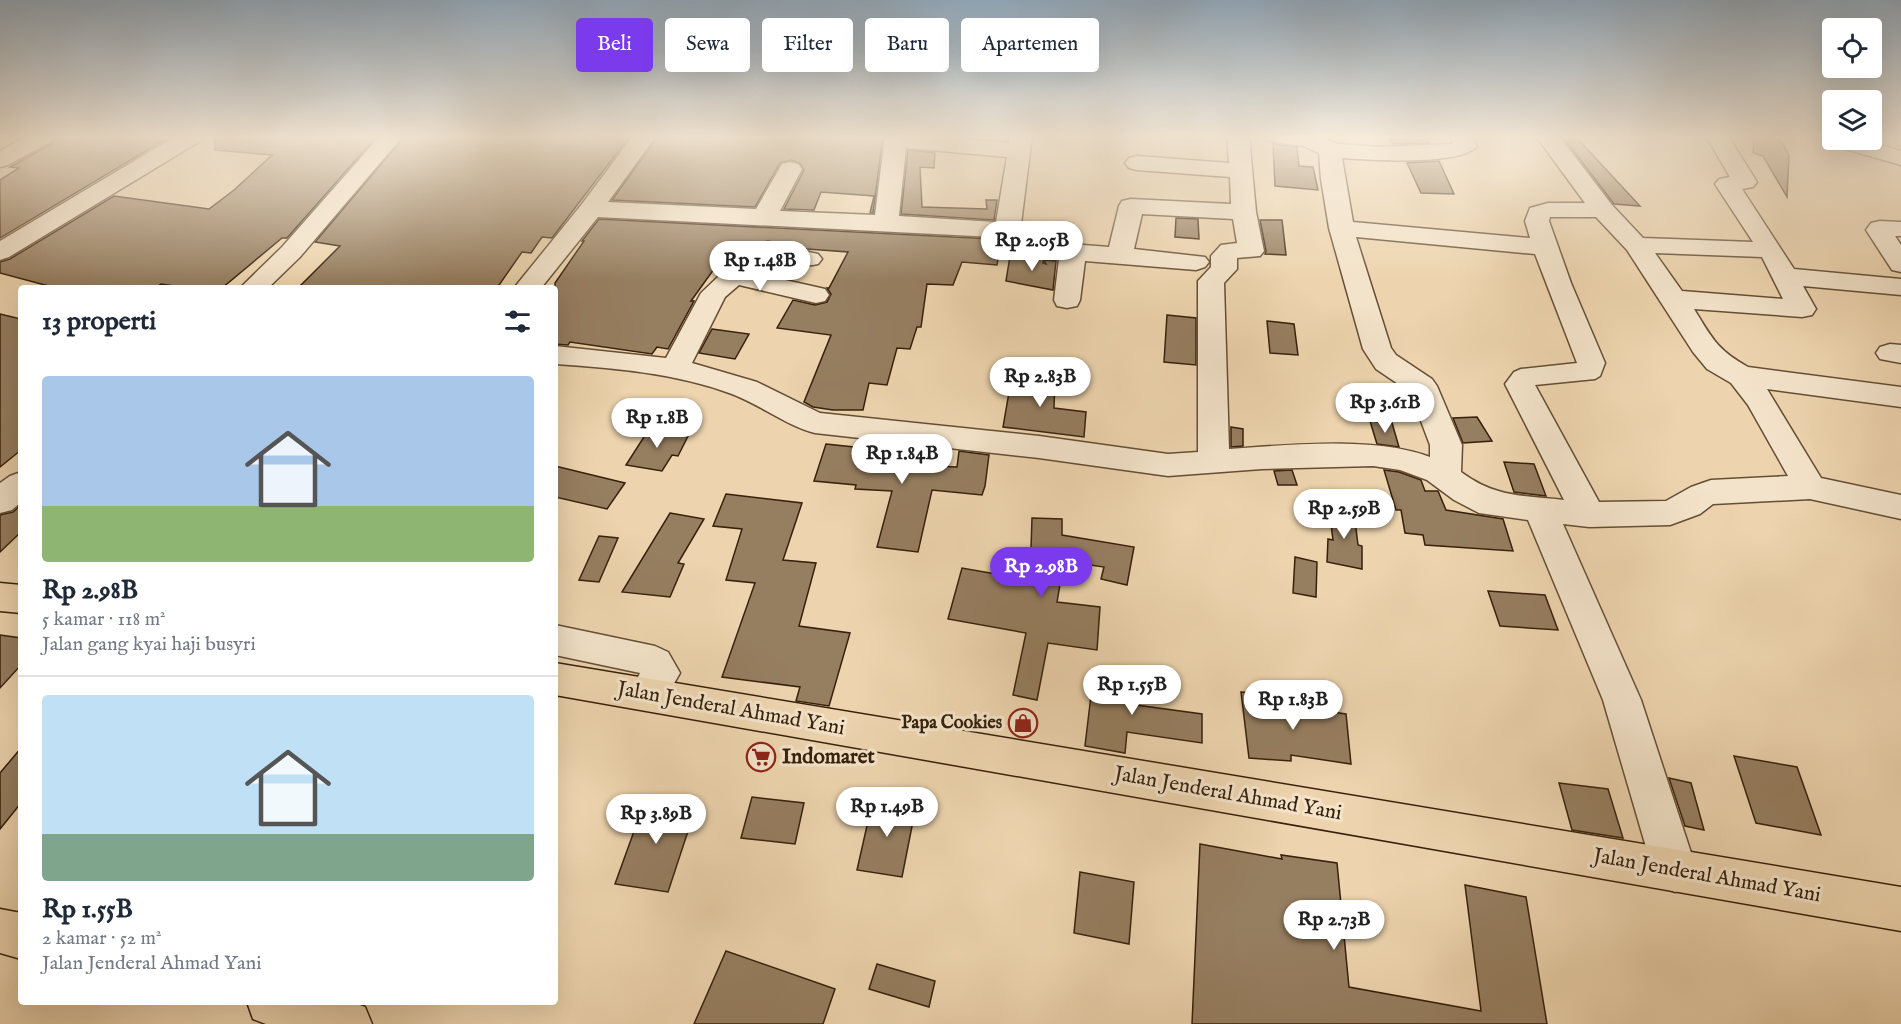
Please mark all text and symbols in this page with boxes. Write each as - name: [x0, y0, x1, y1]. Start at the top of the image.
- chip: Beli: [576, 18, 653, 72]
- chip: Sewa: [665, 18, 750, 72]
- chip: Filter: [762, 18, 853, 72]
- chip: Baru: [865, 18, 949, 72]
- chip: Apartemen: [961, 18, 1099, 72]
- map controls: [1822, 18, 1882, 150]
- button: locate: [1822, 18, 1882, 78]
- button: layers: [1822, 90, 1882, 150]
- pin: Rp 2.05B: [970, 221, 1094, 272]
- text: Rp 2.05B: [995, 228, 1069, 253]
- pin: Rp 1.48B: [698, 241, 822, 292]
- text: Rp 1.48B: [723, 248, 797, 273]
- text: 13 properti: [42, 305, 156, 338]
- icon: filters: [501, 305, 534, 338]
- pin: Rp 2.83B: [978, 357, 1102, 408]
- text: Rp 2.83B: [1004, 364, 1076, 389]
- pin: Rp 3.61B: [1323, 383, 1447, 434]
- text: Rp 3.61B: [1349, 390, 1421, 415]
- pin: Rp 1.8B: [602, 398, 712, 449]
- text: Rp 1.8B: [625, 405, 689, 430]
- icon: home: [234, 415, 342, 523]
- pin: Rp 1.84B: [840, 434, 964, 485]
- text: Rp 1.84B: [866, 441, 938, 466]
- pin: Rp 2.59B: [1282, 489, 1406, 540]
- text: Rp 2.59B: [1307, 496, 1381, 521]
- pin: Rp 2.98B: [979, 547, 1103, 598]
- text: Rp 2.98B: [1004, 554, 1078, 579]
- text: Rp 2.98B: [42, 574, 138, 607]
- text: 5 kamar · 118 m²: [42, 607, 166, 632]
- text: Jalan gang kyai haji busyri: [42, 632, 256, 657]
- pin: Rp 1.55B: [1070, 665, 1194, 716]
- text: Rp 1.55B: [1097, 672, 1167, 697]
- street label: Jalan Jenderal Ahmad Yani: [613, 675, 847, 742]
- pin: Rp 1.83B: [1231, 680, 1355, 731]
- text: Rp 1.83B: [1258, 687, 1328, 712]
- shop icon: Papa Cookies: [1007, 707, 1039, 739]
- place label: Papa Cookies: [901, 712, 1003, 735]
- icon: home: [234, 734, 342, 842]
- supermarket icon: Indomaret: [745, 741, 777, 773]
- place label: Indomaret: [782, 744, 875, 771]
- street label: Jalan Jenderal Ahmad Yani: [1110, 760, 1344, 827]
- pin: Rp 1.49B: [825, 787, 949, 838]
- pin: Rp 3.89B: [594, 794, 718, 845]
- text: Rp 1.49B: [850, 794, 924, 819]
- text: Rp 3.89B: [620, 801, 692, 826]
- street label: Jalan Jenderal Ahmad Yani: [1589, 842, 1823, 909]
- text: Rp 1.55B: [42, 893, 133, 926]
- pin: Rp 2.73B: [1272, 900, 1396, 951]
- text: Rp 2.73B: [1298, 907, 1371, 932]
- text: 2 kamar · 52 m²: [42, 926, 162, 951]
- text: Jalan Jenderal Ahmad Yani: [42, 951, 262, 976]

